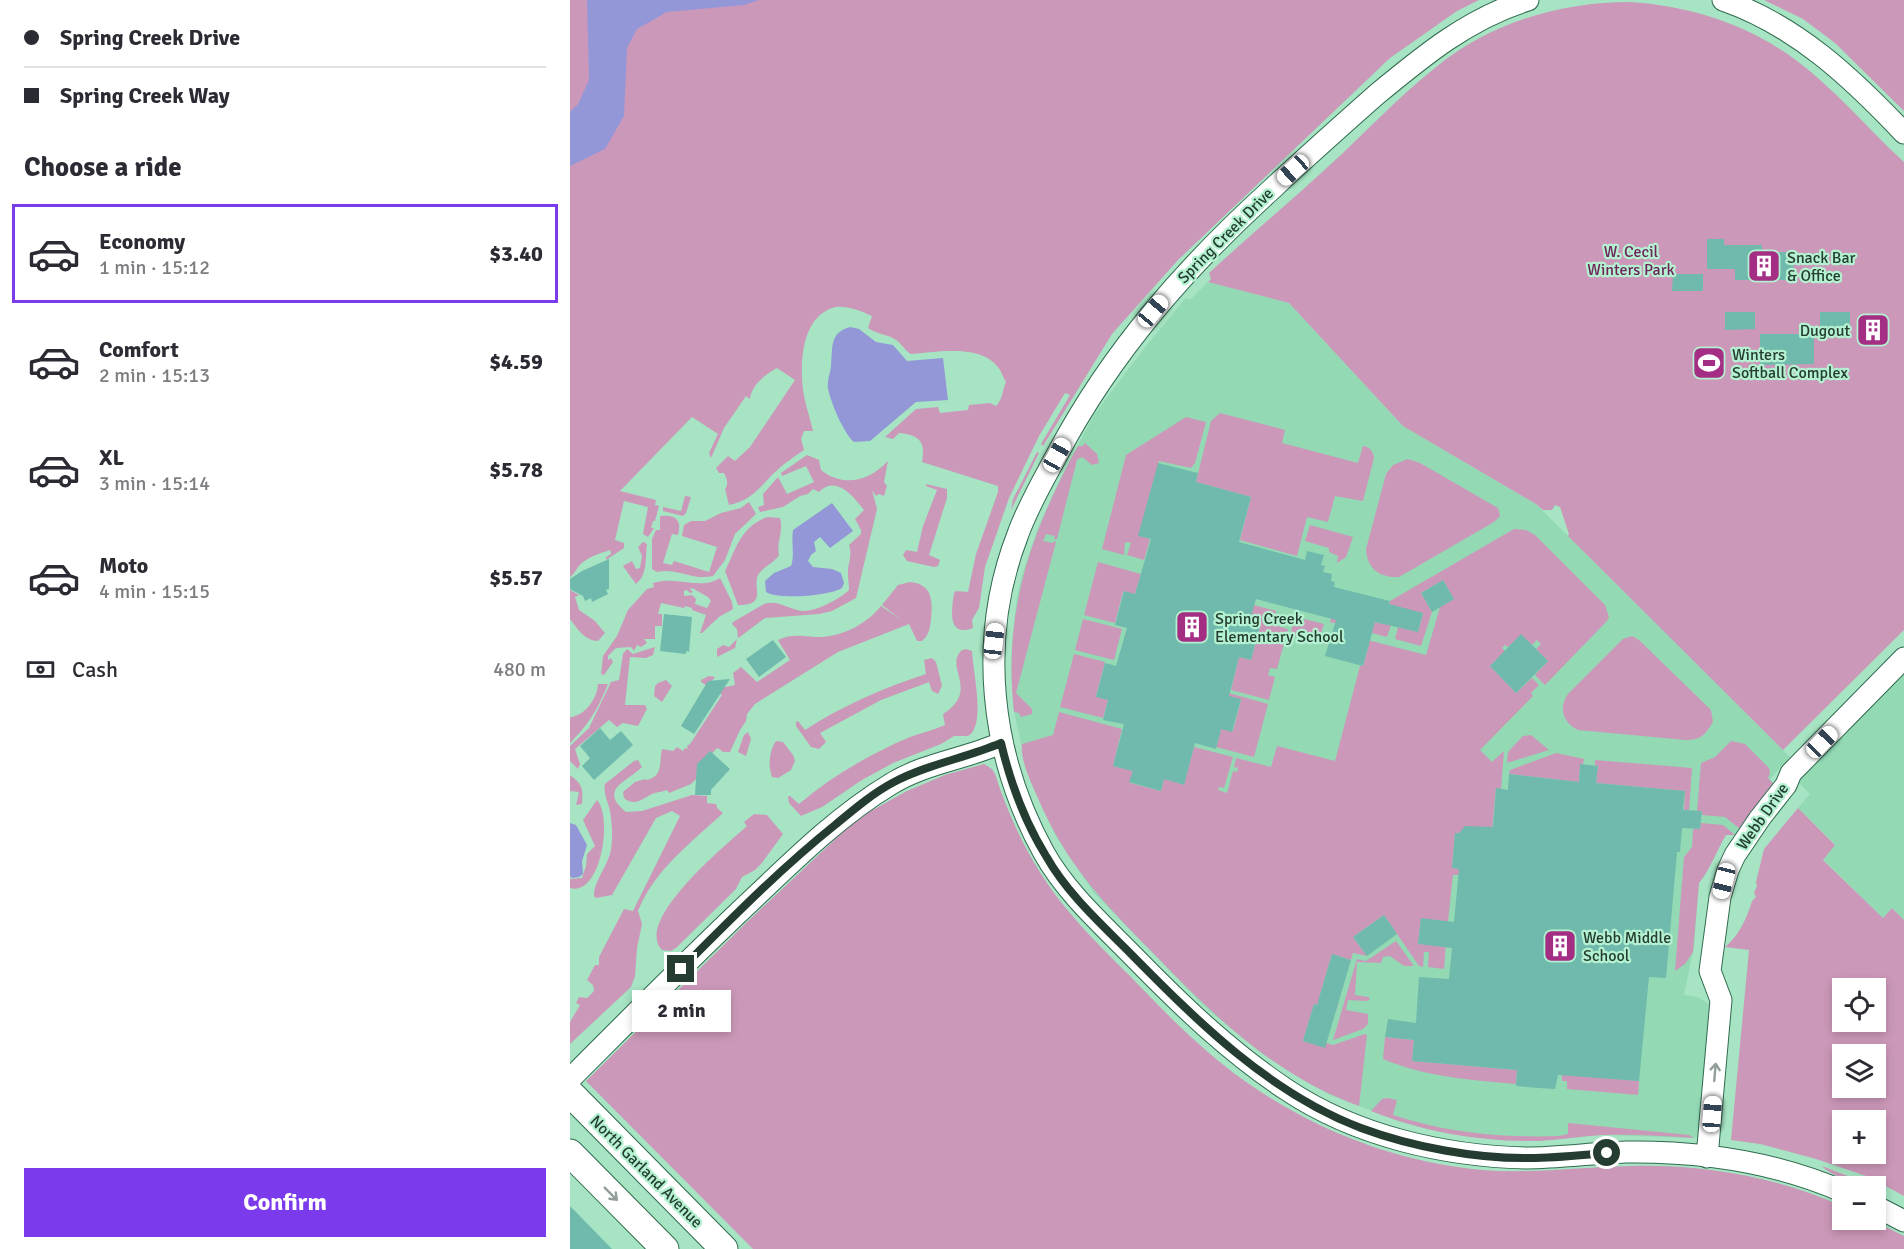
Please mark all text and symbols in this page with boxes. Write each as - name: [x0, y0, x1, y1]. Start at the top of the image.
- text: Spring Creek Drive: [60, 24, 240, 51]
- text: Spring Creek Way: [60, 82, 230, 109]
- text: Choose a ride: [24, 151, 182, 184]
- car: [1274, 151, 1312, 189]
- street label: Spring Creek Drive: [1174, 184, 1278, 288]
- icon: car: [27, 227, 81, 281]
- text: Economy: [99, 228, 185, 255]
- text: $3.40: [489, 240, 543, 267]
- park label: W. Cecil Winters Park: [1587, 242, 1675, 280]
- building icon: Snack Bar & Office: [1746, 248, 1782, 284]
- place label: Snack Bar & Office: [1787, 248, 1856, 286]
- text: 1 min · 15:12: [99, 255, 210, 280]
- car: [1135, 291, 1171, 331]
- building icon: Dugout: [1855, 312, 1891, 348]
- place label: Dugout: [1800, 321, 1850, 341]
- icon: car: [27, 335, 81, 389]
- text: Comfort: [99, 336, 179, 363]
- sports icon: Winters Softball Complex: [1691, 345, 1727, 381]
- place label: Winters Softball Complex: [1732, 345, 1848, 383]
- text: $4.59: [489, 348, 543, 375]
- text: 2 min · 15:13: [99, 363, 210, 388]
- car: [1040, 435, 1074, 475]
- icon: car: [27, 443, 81, 497]
- text: XL: [99, 444, 124, 471]
- text: $5.78: [489, 456, 543, 483]
- text: 3 min · 15:14: [99, 471, 210, 496]
- icon: car: [27, 551, 81, 605]
- text: Moto: [99, 552, 148, 579]
- text: $5.57: [489, 564, 543, 591]
- text: 4 min · 15:15: [99, 579, 210, 604]
- building icon: Spring Creek Elementary School: [1174, 609, 1210, 645]
- place label: Spring Creek Elementary School: [1215, 609, 1344, 647]
- car: [983, 622, 1005, 660]
- icon: cash: [24, 653, 57, 686]
- text: Cash: [72, 656, 118, 683]
- text: 480 m: [493, 657, 546, 682]
- car: [1803, 723, 1841, 761]
- street label: Webb Drive: [1732, 779, 1793, 854]
- car: [1711, 861, 1737, 901]
- building icon: Webb Middle School: [1542, 928, 1578, 964]
- place label: Webb Middle School: [1583, 928, 1671, 966]
- route end: [667, 955, 694, 982]
- map controls: [1832, 978, 1886, 1230]
- button: locate: [1832, 978, 1886, 1032]
- callout: 2 min: [632, 990, 730, 1032]
- text: 2 min: [657, 998, 706, 1023]
- button: layers: [1832, 1044, 1886, 1098]
- one-way arrow: [1710, 1063, 1721, 1083]
- car: [1702, 1095, 1722, 1133]
- button: +: [1832, 1110, 1886, 1164]
- street label: North Garland Avenue: [586, 1111, 707, 1232]
- route start: [1593, 1139, 1620, 1166]
- button: Confirm: [24, 1168, 546, 1237]
- button: −: [1832, 1176, 1886, 1230]
- one-way arrow: [604, 1187, 618, 1202]

